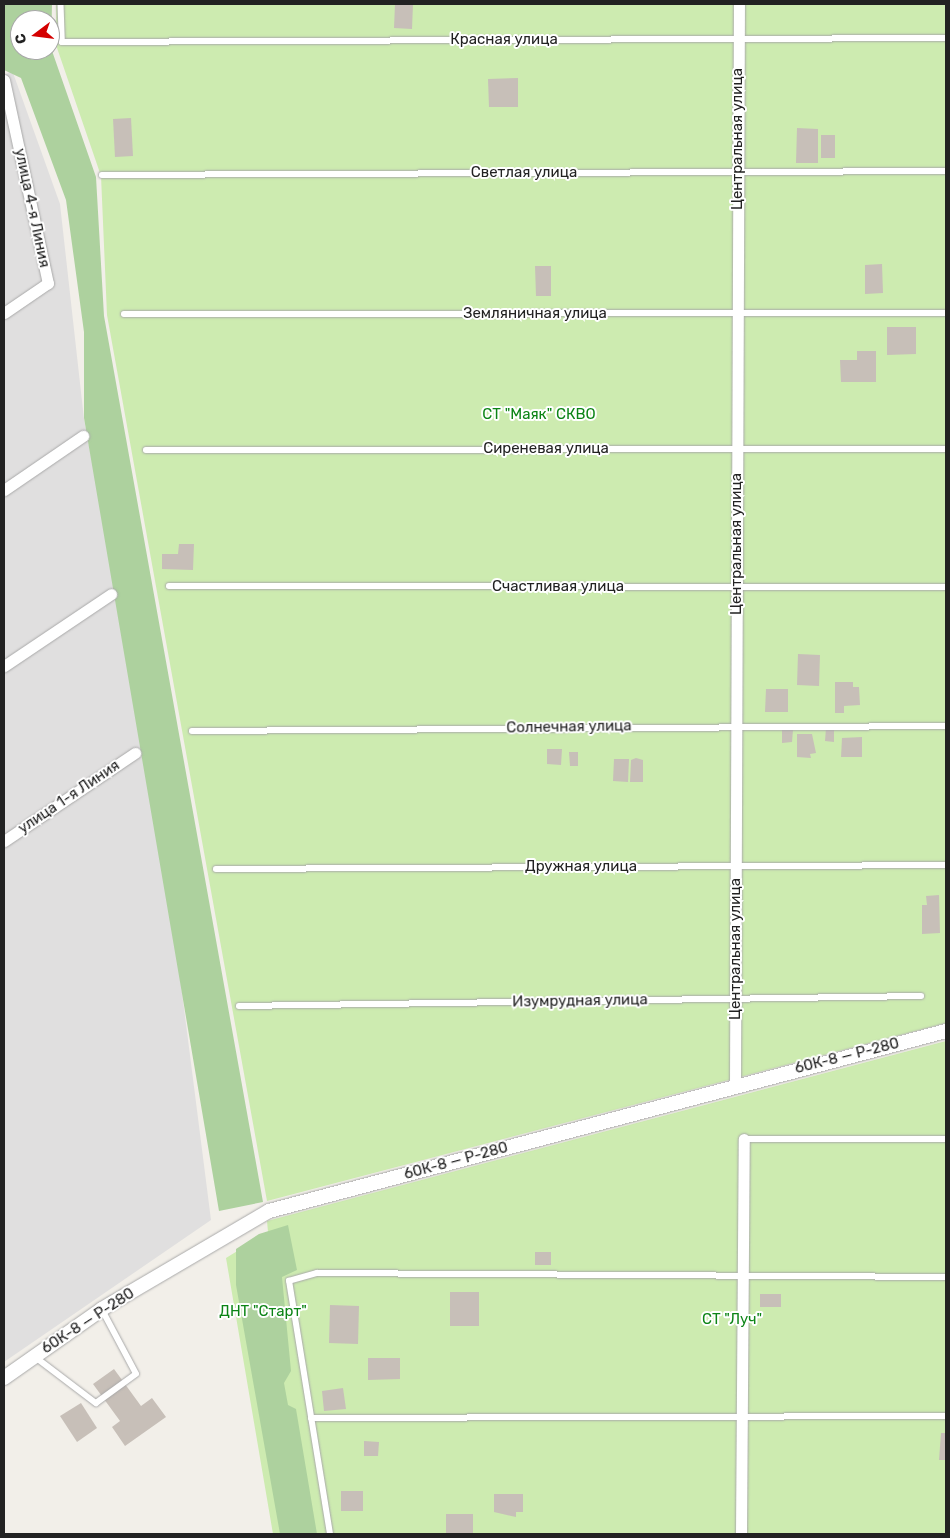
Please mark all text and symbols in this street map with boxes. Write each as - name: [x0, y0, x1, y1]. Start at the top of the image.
- north arrow: [10, 10, 60, 60]
- street label: Красная улица: [450, 31, 558, 49]
- text: С: [12, 32, 30, 46]
- street label: Центральная улица: [729, 68, 747, 210]
- street label: улица 4-я Линия: [11, 147, 53, 269]
- street label: Светлая улица: [471, 164, 577, 182]
- street label: Земляничная улица: [463, 305, 607, 323]
- park label: СТ "Маяк" СКВО: [482, 406, 596, 424]
- street label: Сиреневая улица: [483, 440, 609, 458]
- street label: Центральная улица: [728, 473, 746, 615]
- street label: Счастливая улица: [492, 578, 624, 596]
- street label: Солнечная улица: [506, 717, 632, 737]
- street label: улица 1-я Линия: [15, 756, 123, 838]
- street label: Дружная улица: [525, 858, 637, 876]
- street label: Центральная улица: [727, 878, 745, 1020]
- street label: Изумрудная улица: [512, 991, 648, 1011]
- street label: 60К-8 — Р-280: [793, 1034, 901, 1078]
- street label: 60К-8 — Р-280: [402, 1138, 510, 1184]
- street label: 60К-8 — Р-280: [38, 1284, 138, 1358]
- park label: ДНТ "Старт": [219, 1303, 307, 1321]
- park label: СТ "Луч": [702, 1311, 762, 1329]

